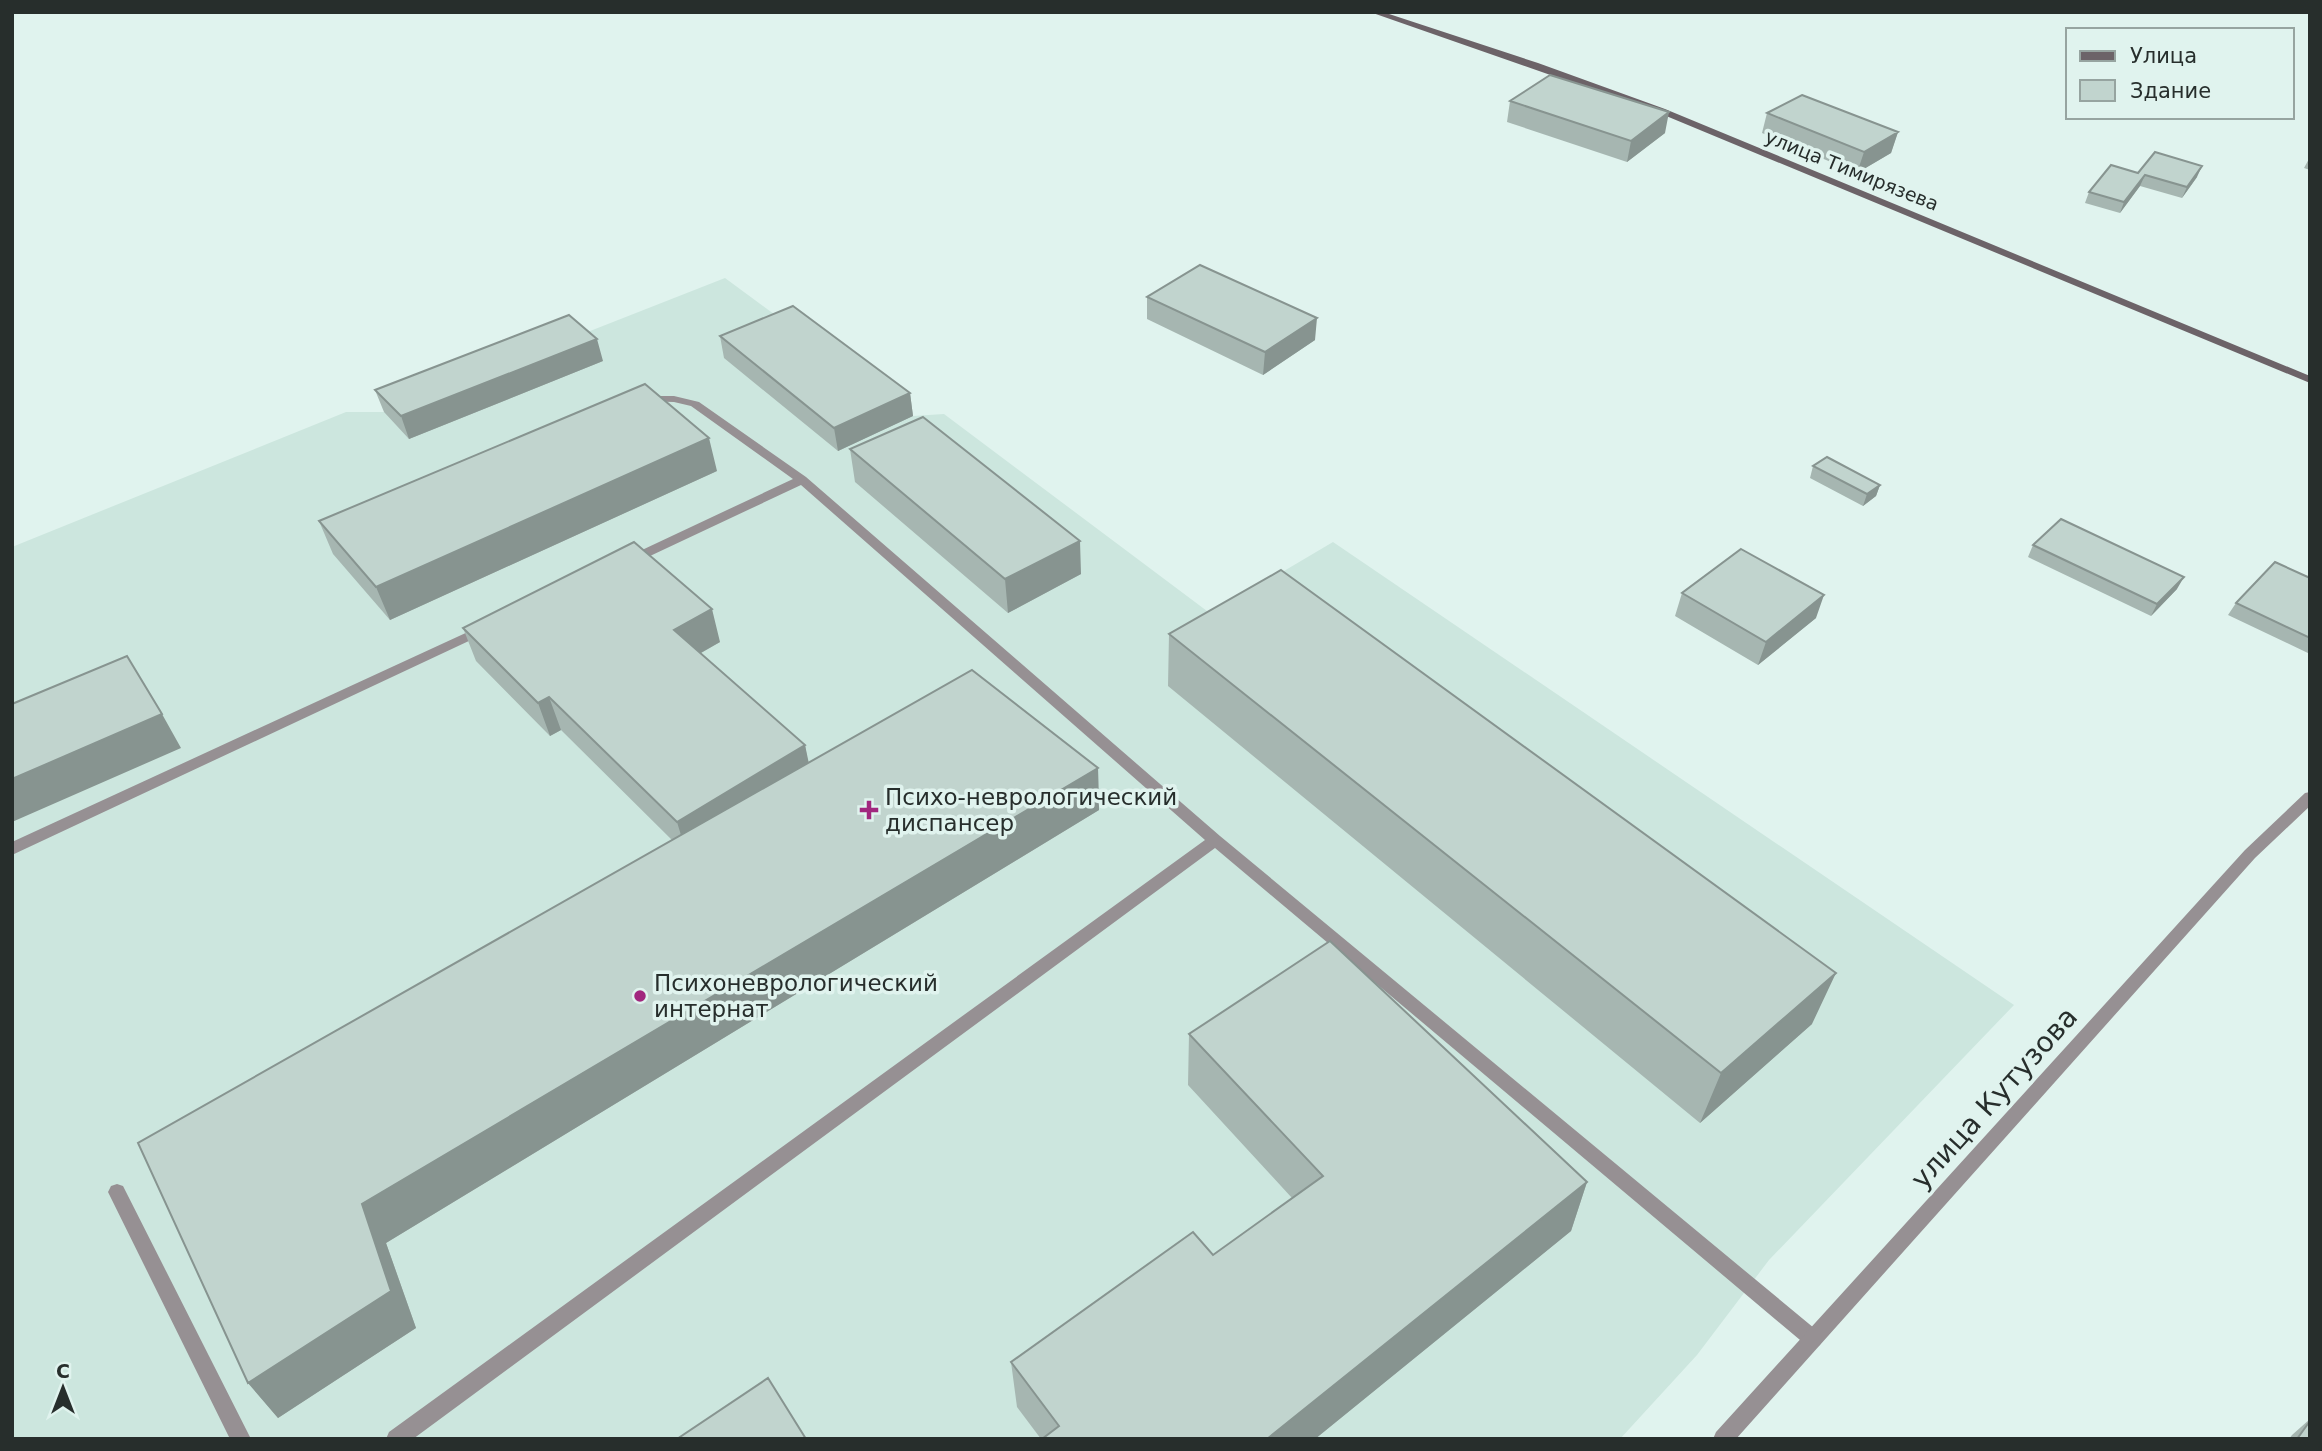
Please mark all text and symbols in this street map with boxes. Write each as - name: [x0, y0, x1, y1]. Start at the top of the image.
- legend: [2066, 28, 2294, 119]
- text: Улица: [2130, 44, 2197, 68]
- text: Здание: [2130, 79, 2211, 103]
- street label: улица Тимирязева: [1762, 125, 1942, 215]
- place label: Психо-неврологический диспансер: [885, 784, 1177, 836]
- marker: Психо-неврологический диспансер: [859, 800, 879, 820]
- place label: Психоневрологический интернат: [654, 970, 938, 1022]
- marker: Психоневрологический интернат: [632, 988, 648, 1004]
- street label: улица Кутузова: [1904, 1000, 2084, 1196]
- north arrow: [28, 1353, 98, 1423]
- text: С: [56, 1360, 70, 1382]

